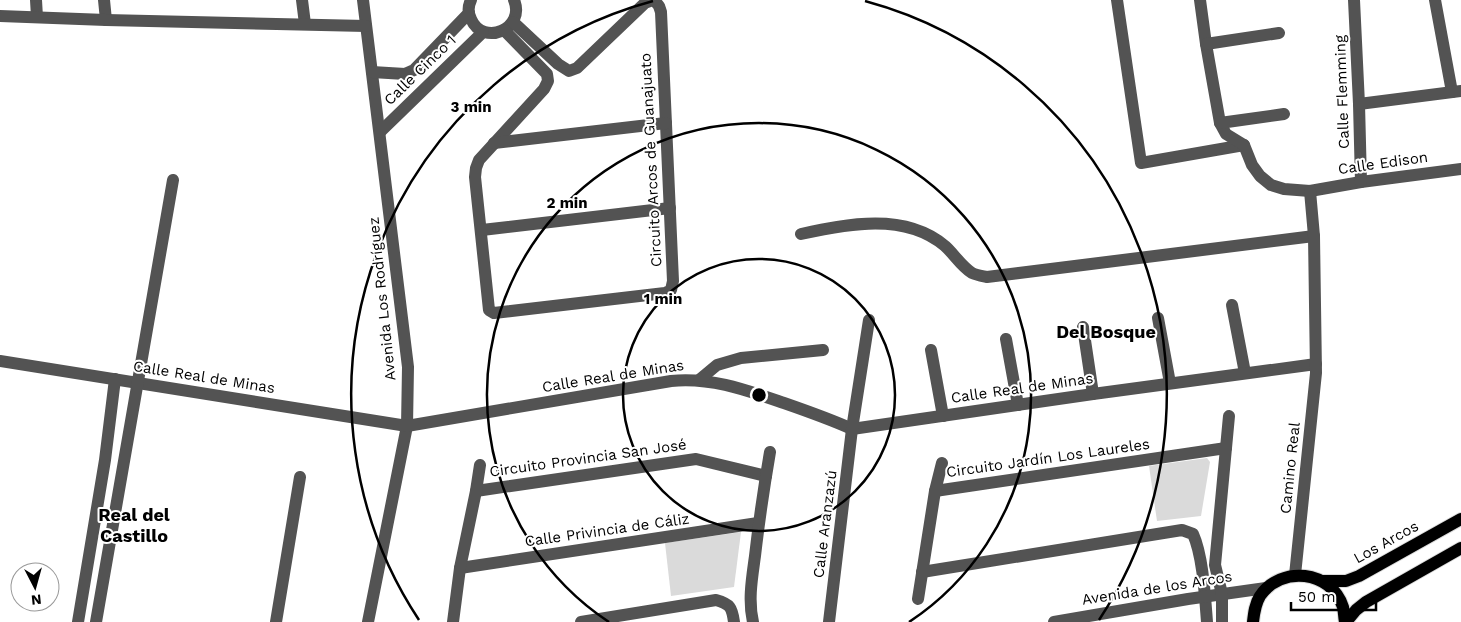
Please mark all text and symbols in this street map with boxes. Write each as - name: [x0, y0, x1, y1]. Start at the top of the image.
- street label: Calle Cinco 1: [380, 31, 460, 109]
- street label: Calle Flemming: [1331, 35, 1353, 149]
- street label: Circuito Arcos de Guanajuato: [636, 53, 666, 267]
- text: 3 min: [451, 98, 491, 116]
- street label: Calle Edison: [1337, 148, 1429, 178]
- text: 2 min: [546, 194, 588, 212]
- street label: Avenida Los Rodríguez: [364, 216, 400, 382]
- text: 1 min: [644, 290, 682, 308]
- district label: Del Bosque: [1056, 321, 1156, 342]
- street label: Calle Real de Minas: [541, 356, 685, 396]
- street label: Calle Real de Minas: [132, 357, 276, 397]
- street label: Calle Real de Minas: [950, 369, 1094, 407]
- centre of rings: [750, 386, 768, 404]
- street label: Camino Real: [1276, 421, 1304, 515]
- street label: Circuito Provincia San José: [488, 435, 688, 481]
- street label: Circuito Jardín Los Laureles: [945, 435, 1151, 481]
- street label: Calle Aranzazú: [809, 469, 841, 579]
- district label: Real del Castillo: [98, 504, 170, 546]
- street label: Calle Privincia de Cáliz: [523, 510, 691, 550]
- street label: Los Arcos: [1350, 517, 1422, 567]
- north arrow: [10, 562, 60, 612]
- street label: Avenida de los Arcos: [1080, 567, 1234, 609]
- scale bar: [1291, 580, 1376, 612]
- text: 50 m: [1298, 588, 1335, 606]
- text: N: [30, 591, 42, 608]

